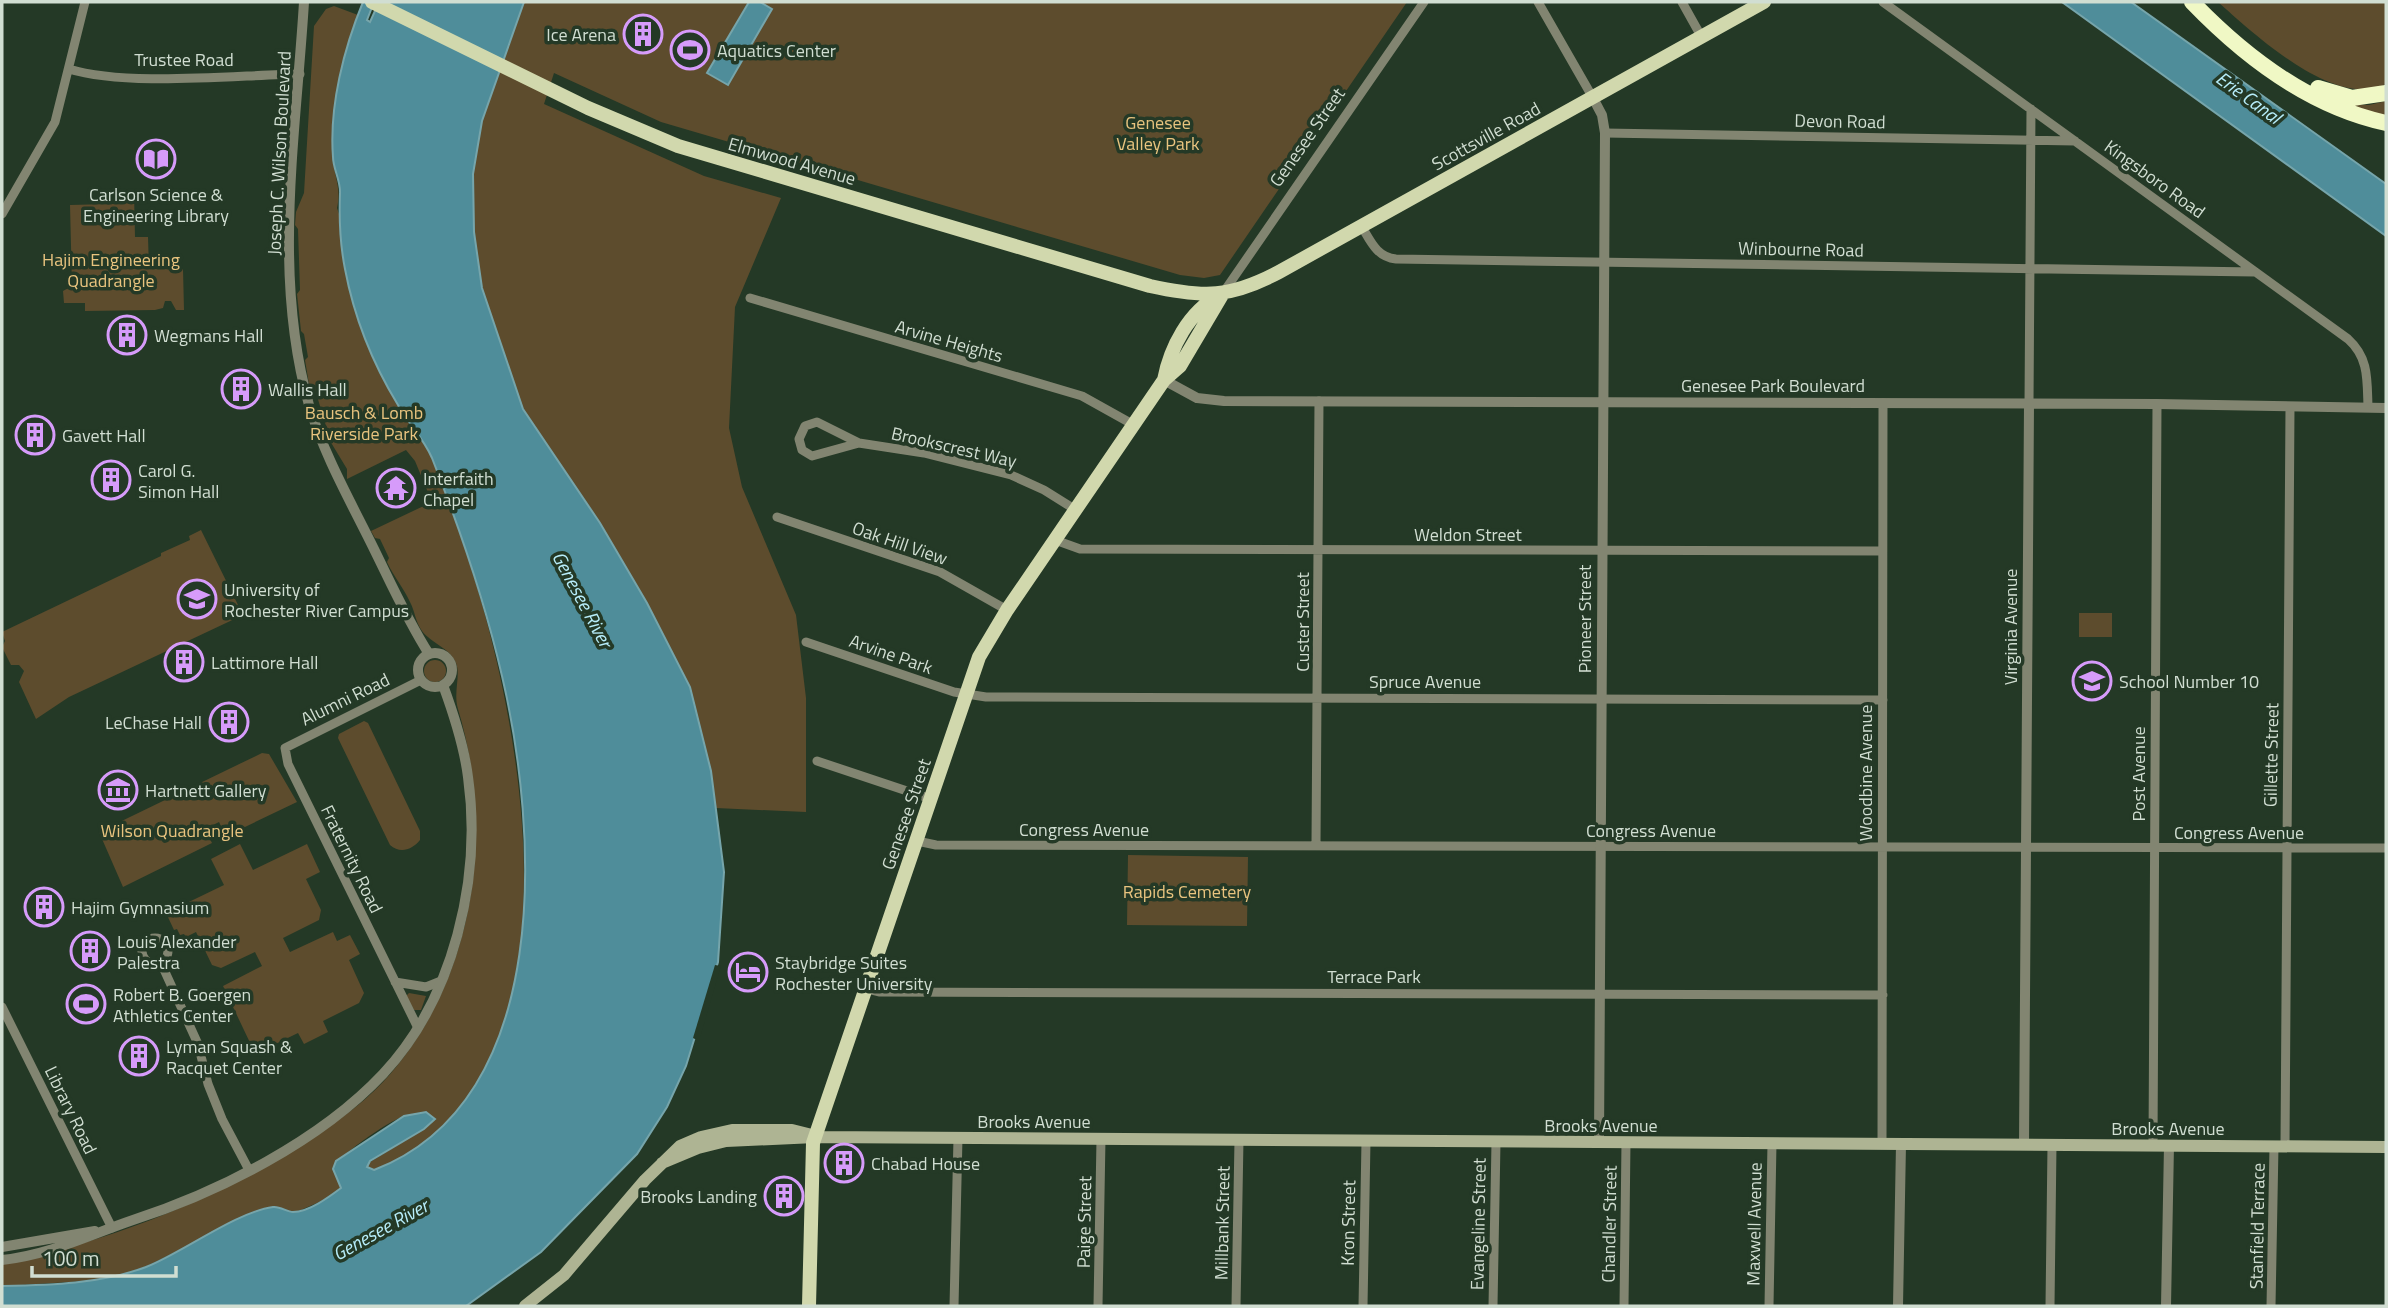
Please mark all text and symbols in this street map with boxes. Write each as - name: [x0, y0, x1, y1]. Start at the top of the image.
- building icon: Ice Arena: [622, 13, 664, 55]
- place label: Ice Arena: [546, 21, 616, 48]
- sports icon: Aquatics Center: [669, 29, 711, 71]
- place label: Aquatics Center: [717, 37, 836, 64]
- street label: Trustee Road: [134, 46, 234, 73]
- street label: Joseph C. Wilson Boulevard: [260, 50, 298, 256]
- water label: Erie Canal: [2210, 63, 2289, 132]
- street label: Genesee Street: [1263, 81, 1352, 192]
- street label: Scottsville Road: [1427, 95, 1545, 177]
- street label: Devon Road: [1794, 107, 1886, 135]
- park label: Genesee Valley Park: [1116, 109, 1200, 157]
- street label: Elmwood Avenue: [725, 130, 859, 192]
- street label: Kingsboro Road: [2099, 133, 2211, 225]
- library icon: Carlson Science & Engineering Library: [135, 138, 177, 180]
- place label: Carlson Science & Engineering Library: [83, 181, 229, 229]
- street label: Winbourne Road: [1738, 234, 1864, 264]
- park label: Hajim Engineering Quadrangle: [42, 246, 180, 294]
- street label: Arvine Heights: [892, 313, 1006, 369]
- building icon: Wegmans Hall: [106, 314, 148, 356]
- place label: Wegmans Hall: [154, 322, 263, 349]
- building icon: Wallis Hall: [220, 368, 262, 410]
- street label: Genesee Park Boulevard: [1681, 372, 1865, 399]
- place label: Wallis Hall: [268, 376, 347, 403]
- park label: Bausch & Lomb Riverside Park: [305, 399, 423, 447]
- building icon: Gavett Hall: [14, 414, 56, 456]
- street label: Brookscrest Way: [889, 419, 1020, 475]
- place label: Gavett Hall: [62, 422, 146, 449]
- place label: Carol G. Simon Hall: [138, 457, 219, 505]
- building icon: Carol G. Simon Hall: [90, 459, 132, 501]
- place label: Interfaith Chapel: [423, 465, 494, 513]
- temple icon: Interfaith Chapel: [375, 467, 417, 509]
- street label: Oak Hill View: [849, 514, 951, 572]
- street label: Weldon Street: [1414, 521, 1523, 548]
- water label: Genesee River: [545, 546, 622, 654]
- street label: Pioneer Street: [1571, 564, 1598, 673]
- street label: Virginia Avenue: [1997, 569, 2024, 685]
- street label: Custer Street: [1289, 572, 1316, 672]
- place label: University of Rochester River Campus: [224, 576, 409, 624]
- school or university icon: University of Rochester River Campus: [176, 578, 218, 620]
- street label: Arvine Park: [846, 627, 937, 681]
- building icon: Lattimore Hall: [163, 641, 205, 683]
- place label: Lattimore Hall: [211, 649, 318, 676]
- school or university icon: School Number 10: [2071, 660, 2113, 702]
- street label: Alumni Road: [296, 666, 394, 732]
- street label: Spruce Avenue: [1369, 668, 1481, 695]
- place label: School Number 10: [2119, 668, 2259, 695]
- building icon: LeChase Hall: [208, 701, 250, 743]
- street label: Gillette Street: [2257, 702, 2285, 807]
- street label: Woodbine Avenue: [1852, 705, 1879, 841]
- place label: LeChase Hall: [105, 709, 202, 736]
- street label: Post Avenue: [2125, 726, 2152, 822]
- street label: Genesee Street: [874, 754, 938, 873]
- museum icon: Hartnett Gallery: [97, 769, 139, 811]
- place label: Hartnett Gallery: [145, 777, 267, 804]
- street label: Fraternity Road: [314, 800, 390, 918]
- street label: Congress Avenue: [1019, 816, 1149, 843]
- park label: Wilson Quadrangle: [101, 817, 243, 844]
- street label: Congress Avenue: [1586, 817, 1716, 844]
- street label: Congress Avenue: [2174, 819, 2304, 846]
- park label: Rapids Cemetery: [1123, 878, 1252, 905]
- building icon: Hajim Gymnasium: [23, 886, 65, 928]
- place label: Hajim Gymnasium: [71, 894, 209, 921]
- place label: Louis Alexander Palestra: [117, 928, 236, 976]
- building icon: Louis Alexander Palestra: [69, 930, 111, 972]
- place label: Staybridge Suites Rochester University: [775, 949, 933, 997]
- hotel icon: Staybridge Suites Rochester University: [727, 951, 769, 993]
- street label: Terrace Park: [1327, 963, 1421, 990]
- place label: Robert B. Goergen Athletics Center: [113, 981, 251, 1029]
- sports icon: Robert B. Goergen Athletics Center: [65, 983, 107, 1025]
- place label: Lyman Squash & Racquet Center: [166, 1033, 293, 1081]
- building icon: Lyman Squash & Racquet Center: [118, 1035, 160, 1077]
- street label: Library Road: [38, 1061, 104, 1159]
- street label: Brooks Avenue: [977, 1108, 1091, 1135]
- street label: Brooks Avenue: [1544, 1112, 1658, 1139]
- street label: Brooks Avenue: [2111, 1115, 2225, 1142]
- building icon: Chabad House: [823, 1142, 865, 1184]
- place label: Chabad House: [871, 1150, 980, 1177]
- street label: Evangeline Street: [1463, 1157, 1493, 1290]
- street label: Maxwell Avenue: [1739, 1162, 1769, 1286]
- street label: Stanfield Terrace: [2242, 1163, 2272, 1289]
- street label: Chandler Street: [1594, 1164, 1624, 1283]
- street label: Millbank Street: [1208, 1165, 1237, 1280]
- building icon: Brooks Landing: [763, 1175, 805, 1217]
- street label: Paige Street: [1070, 1175, 1098, 1268]
- street label: Kron Street: [1334, 1179, 1362, 1266]
- place label: Brooks Landing: [640, 1183, 757, 1210]
- water label: Genesee River: [327, 1190, 435, 1267]
- scale bar: [32, 1234, 175, 1278]
- text: 100 m: [42, 1242, 99, 1274]

